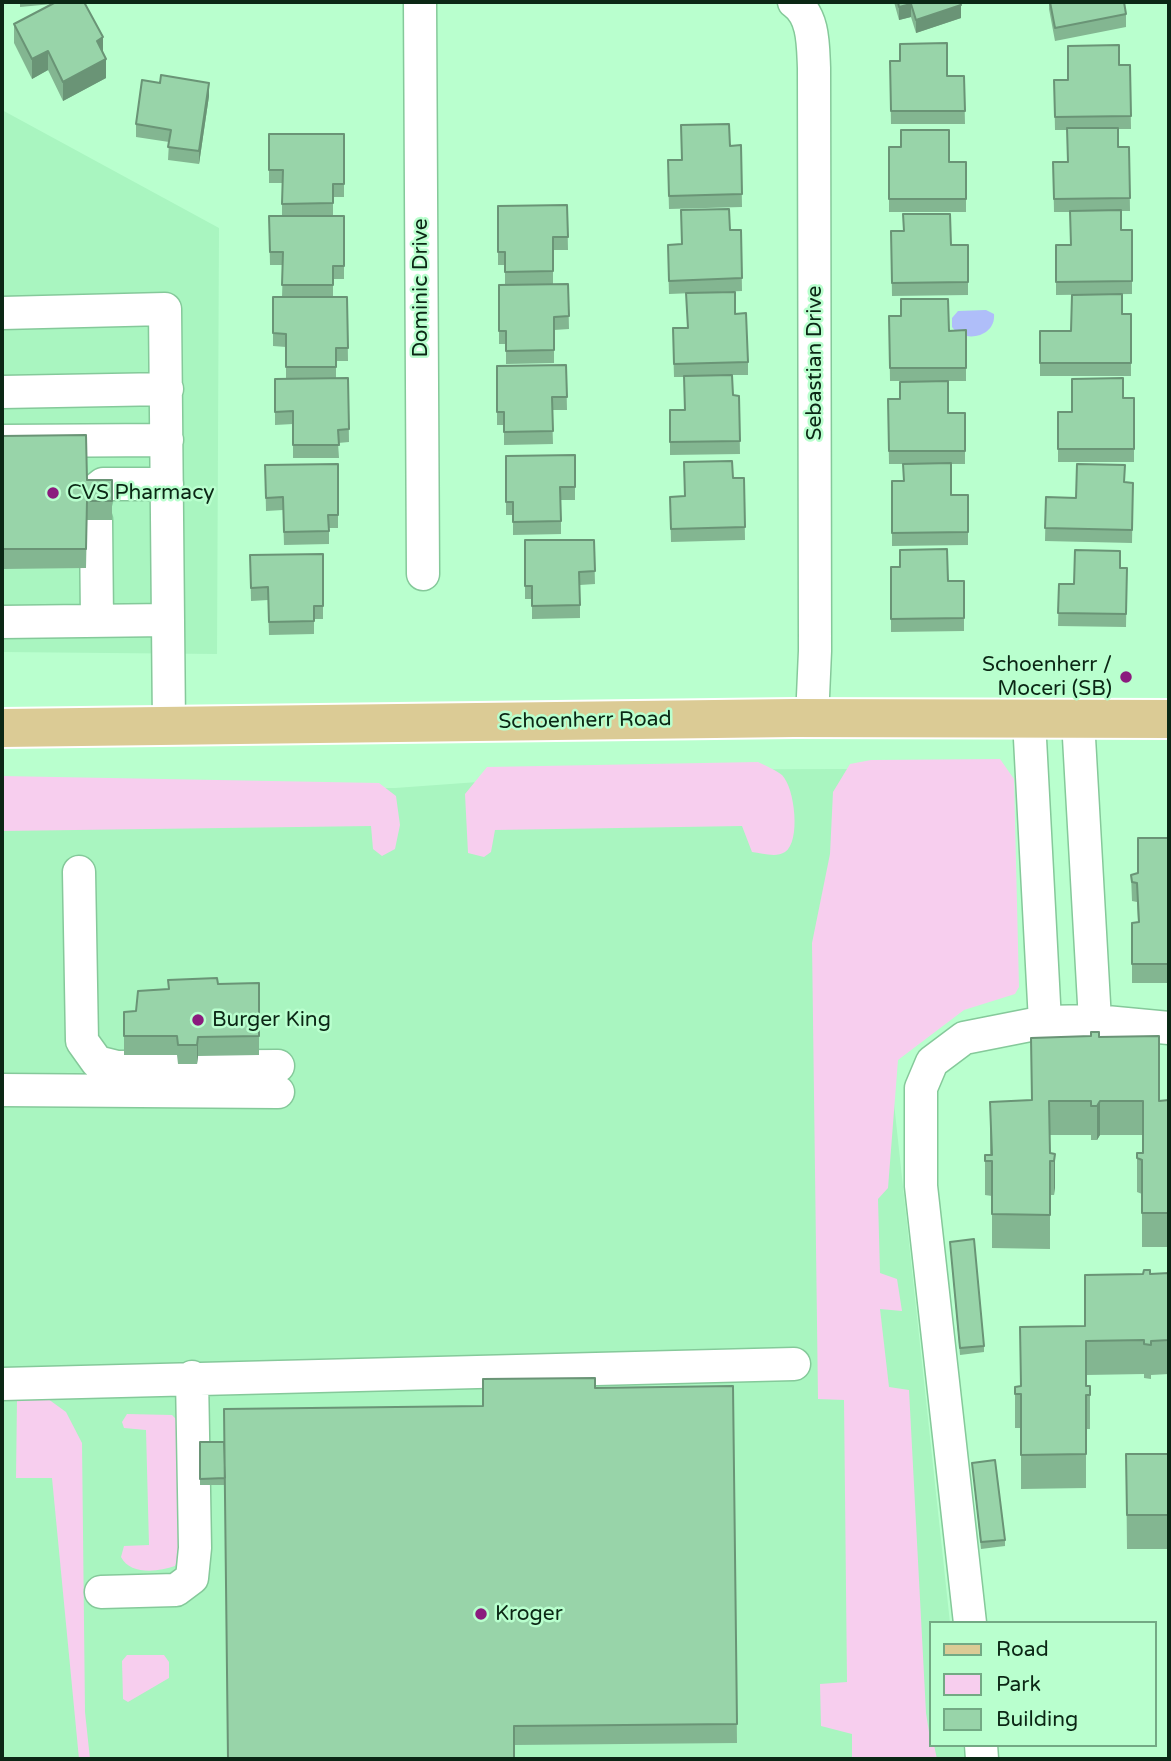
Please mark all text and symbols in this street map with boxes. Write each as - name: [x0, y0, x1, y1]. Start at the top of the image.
- street label: Dominic Drive: [408, 218, 434, 358]
- street label: Sebastian Drive: [802, 286, 828, 440]
- place label: CVS Pharmacy: [67, 480, 215, 506]
- marker: CVS Pharmacy: [45, 485, 61, 501]
- place label: Schoenherr / Moceri (SB): [982, 652, 1112, 702]
- marker: Schoenherr / Moceri (SB): [1118, 669, 1134, 685]
- street label: Schoenherr Road: [498, 707, 672, 735]
- place label: Burger King: [212, 1007, 331, 1033]
- marker: Burger King: [190, 1012, 206, 1028]
- place label: Kroger: [495, 1601, 563, 1627]
- marker: Kroger: [473, 1606, 489, 1622]
- legend: [930, 1621, 1157, 1747]
- text: Road: [996, 1637, 1049, 1662]
- text: Park: [996, 1672, 1041, 1697]
- text: Building: [996, 1707, 1078, 1732]

